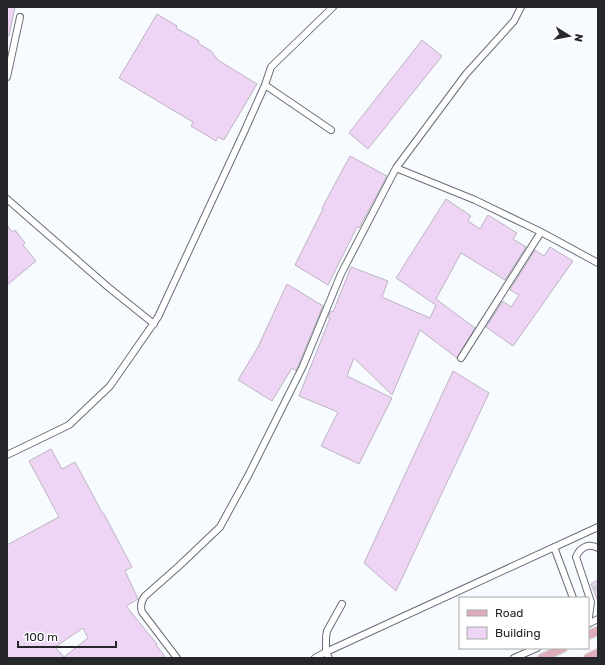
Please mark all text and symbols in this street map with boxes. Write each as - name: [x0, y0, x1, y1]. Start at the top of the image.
- north arrow: [549, 16, 589, 56]
- text: N: [571, 33, 585, 43]
- legend: [459, 597, 589, 649]
- text: Road: [495, 606, 523, 620]
- scale bar: [18, 623, 116, 649]
- text: Building: [495, 626, 541, 640]
- text: 100 m: [24, 630, 58, 644]

